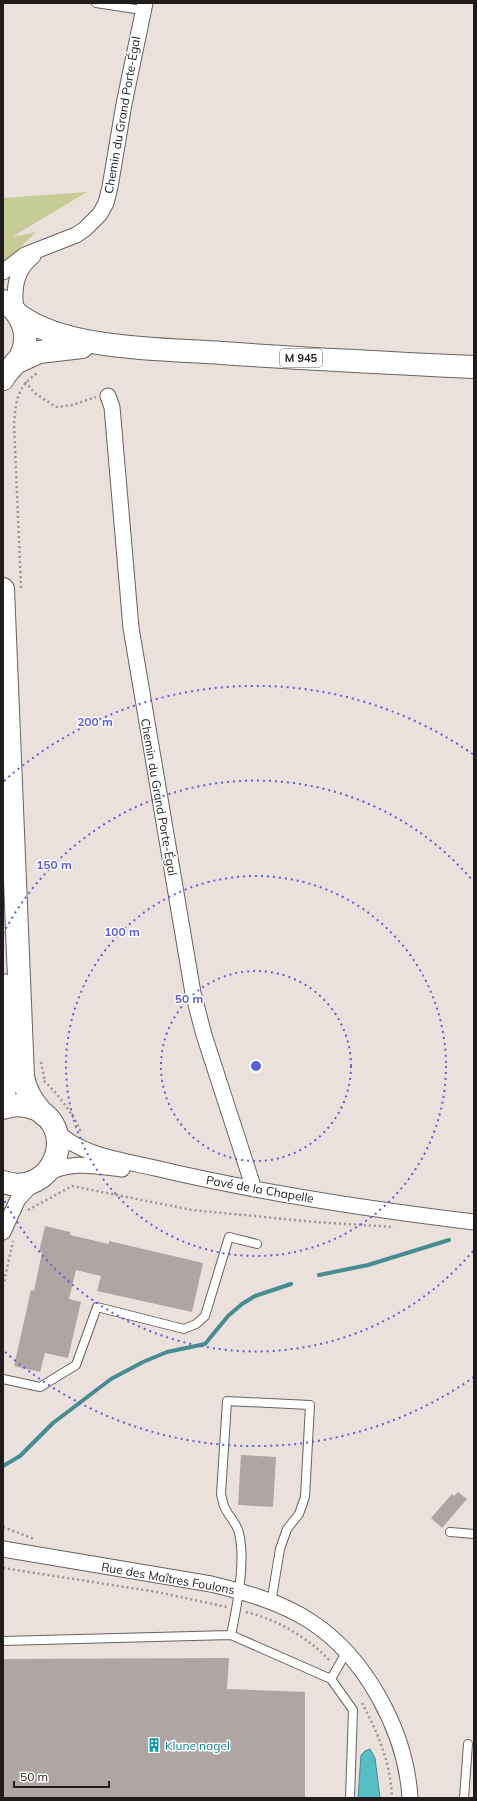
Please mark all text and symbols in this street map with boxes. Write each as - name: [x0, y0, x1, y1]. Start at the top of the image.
- street label: Chemin du Grand Porte-Égal: [101, 35, 143, 195]
- road number: M 945: [280, 349, 322, 367]
- text: 200 m: [77, 714, 113, 729]
- street label: Chemin du Grand Porte-Égal: [138, 717, 180, 877]
- text: 150 m: [36, 857, 72, 872]
- text: 100 m: [104, 924, 140, 939]
- text: 50 m: [175, 991, 203, 1006]
- centre of rings: [249, 1059, 263, 1073]
- street label: Pavé de la Chapelle: [205, 1172, 315, 1206]
- street label: Rue des Maîtres Foulons: [100, 1559, 236, 1597]
- building icon: Klune nagel: [146, 1737, 162, 1753]
- place label: Klune nagel: [165, 1738, 230, 1753]
- scale bar: [14, 1763, 109, 1789]
- text: 50 m: [20, 1769, 48, 1784]

